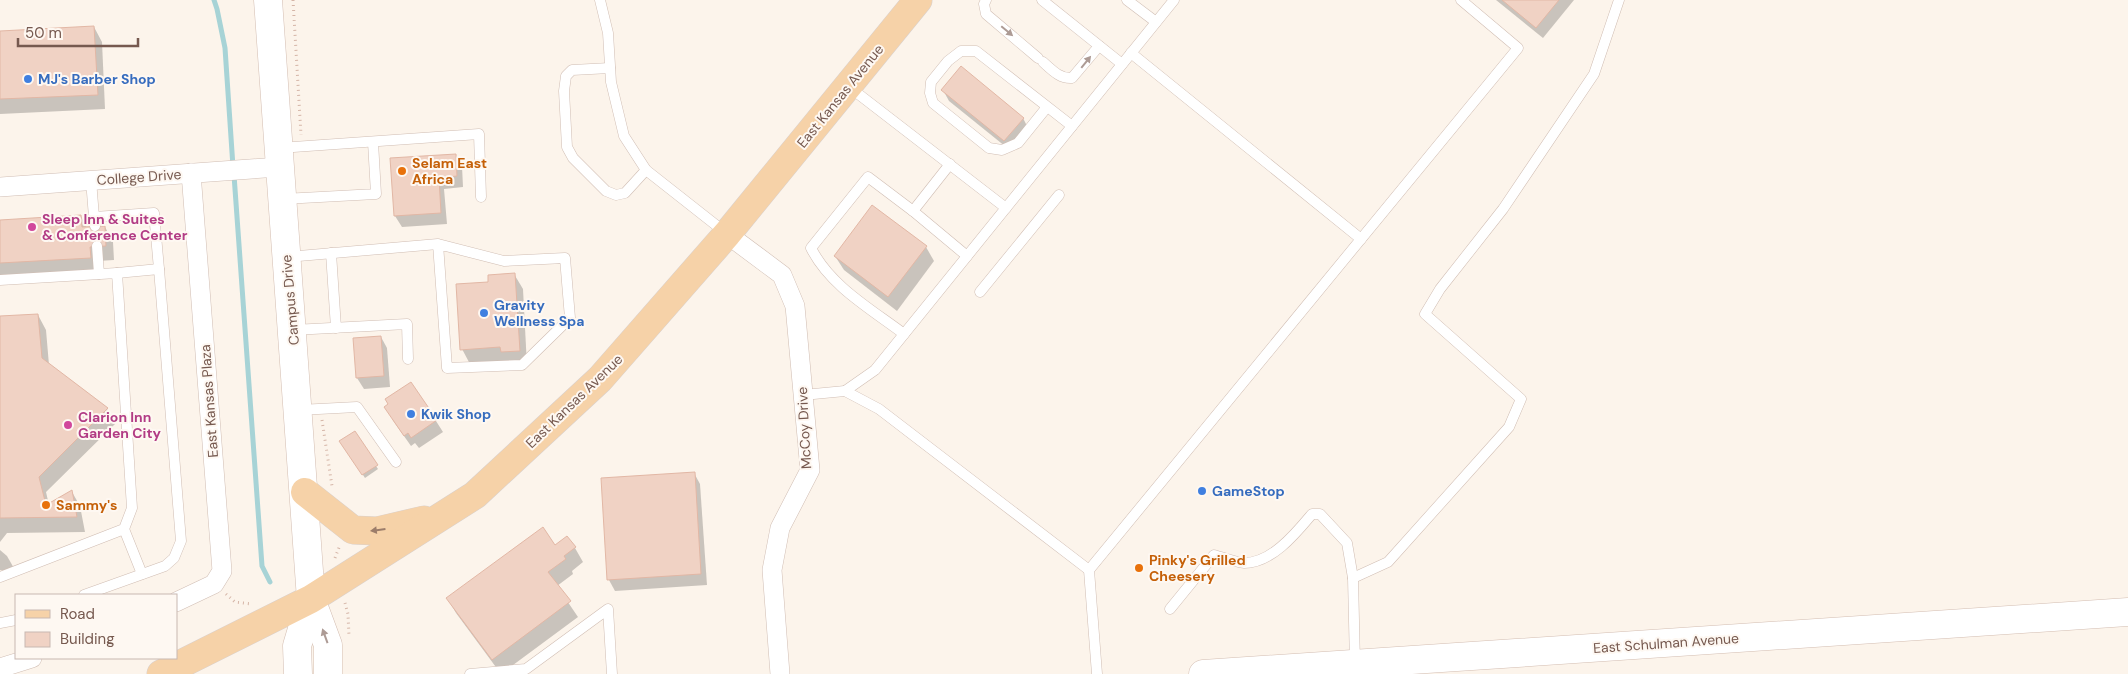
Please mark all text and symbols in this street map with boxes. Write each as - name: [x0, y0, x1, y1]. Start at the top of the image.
- scale bar: [18, 15, 138, 47]
- text: 50 m: [25, 23, 62, 43]
- one-way arrow: [1000, 26, 1013, 37]
- street label: East Kansas Avenue: [793, 41, 887, 151]
- one-way arrow: [1081, 56, 1092, 69]
- place label: MJ's Barber Shop: [38, 70, 156, 88]
- marker: MJ's Barber Shop: [22, 73, 34, 85]
- place label: Selam East Africa: [412, 154, 487, 188]
- street label: College Drive: [96, 165, 182, 189]
- marker: Selam East Africa: [396, 165, 408, 177]
- place label: Sleep Inn & Suites & Conference Center: [42, 210, 188, 244]
- marker: Sleep Inn & Suites & Conference Center: [26, 221, 38, 233]
- street label: Campus Drive: [277, 254, 303, 346]
- place label: Gravity Wellness Spa: [494, 296, 584, 330]
- marker: Gravity Wellness Spa: [478, 307, 490, 319]
- street label: East Kansas Plaza: [196, 344, 222, 458]
- street label: East Kansas Avenue: [522, 350, 626, 452]
- street label: McCoy Drive: [793, 386, 815, 470]
- place label: Kwik Shop: [421, 405, 491, 423]
- place label: Clarion Inn Garden City: [78, 408, 161, 442]
- marker: Kwik Shop: [405, 408, 417, 420]
- marker: Clarion Inn Garden City: [62, 419, 74, 431]
- place label: GameStop: [1212, 482, 1285, 500]
- marker: GameStop: [1196, 485, 1208, 497]
- place label: Sammy's: [56, 496, 117, 514]
- marker: Sammy's: [40, 499, 52, 511]
- one-way arrow: [370, 526, 386, 534]
- place label: Pinky's Grilled Cheesery: [1149, 551, 1246, 585]
- marker: Pinky's Grilled Cheesery: [1133, 562, 1145, 574]
- legend: [15, 594, 178, 659]
- text: Road: [60, 604, 95, 624]
- one-way arrow: [321, 628, 328, 643]
- text: Building: [60, 629, 115, 649]
- street label: East Schulman Avenue: [1592, 629, 1740, 657]

